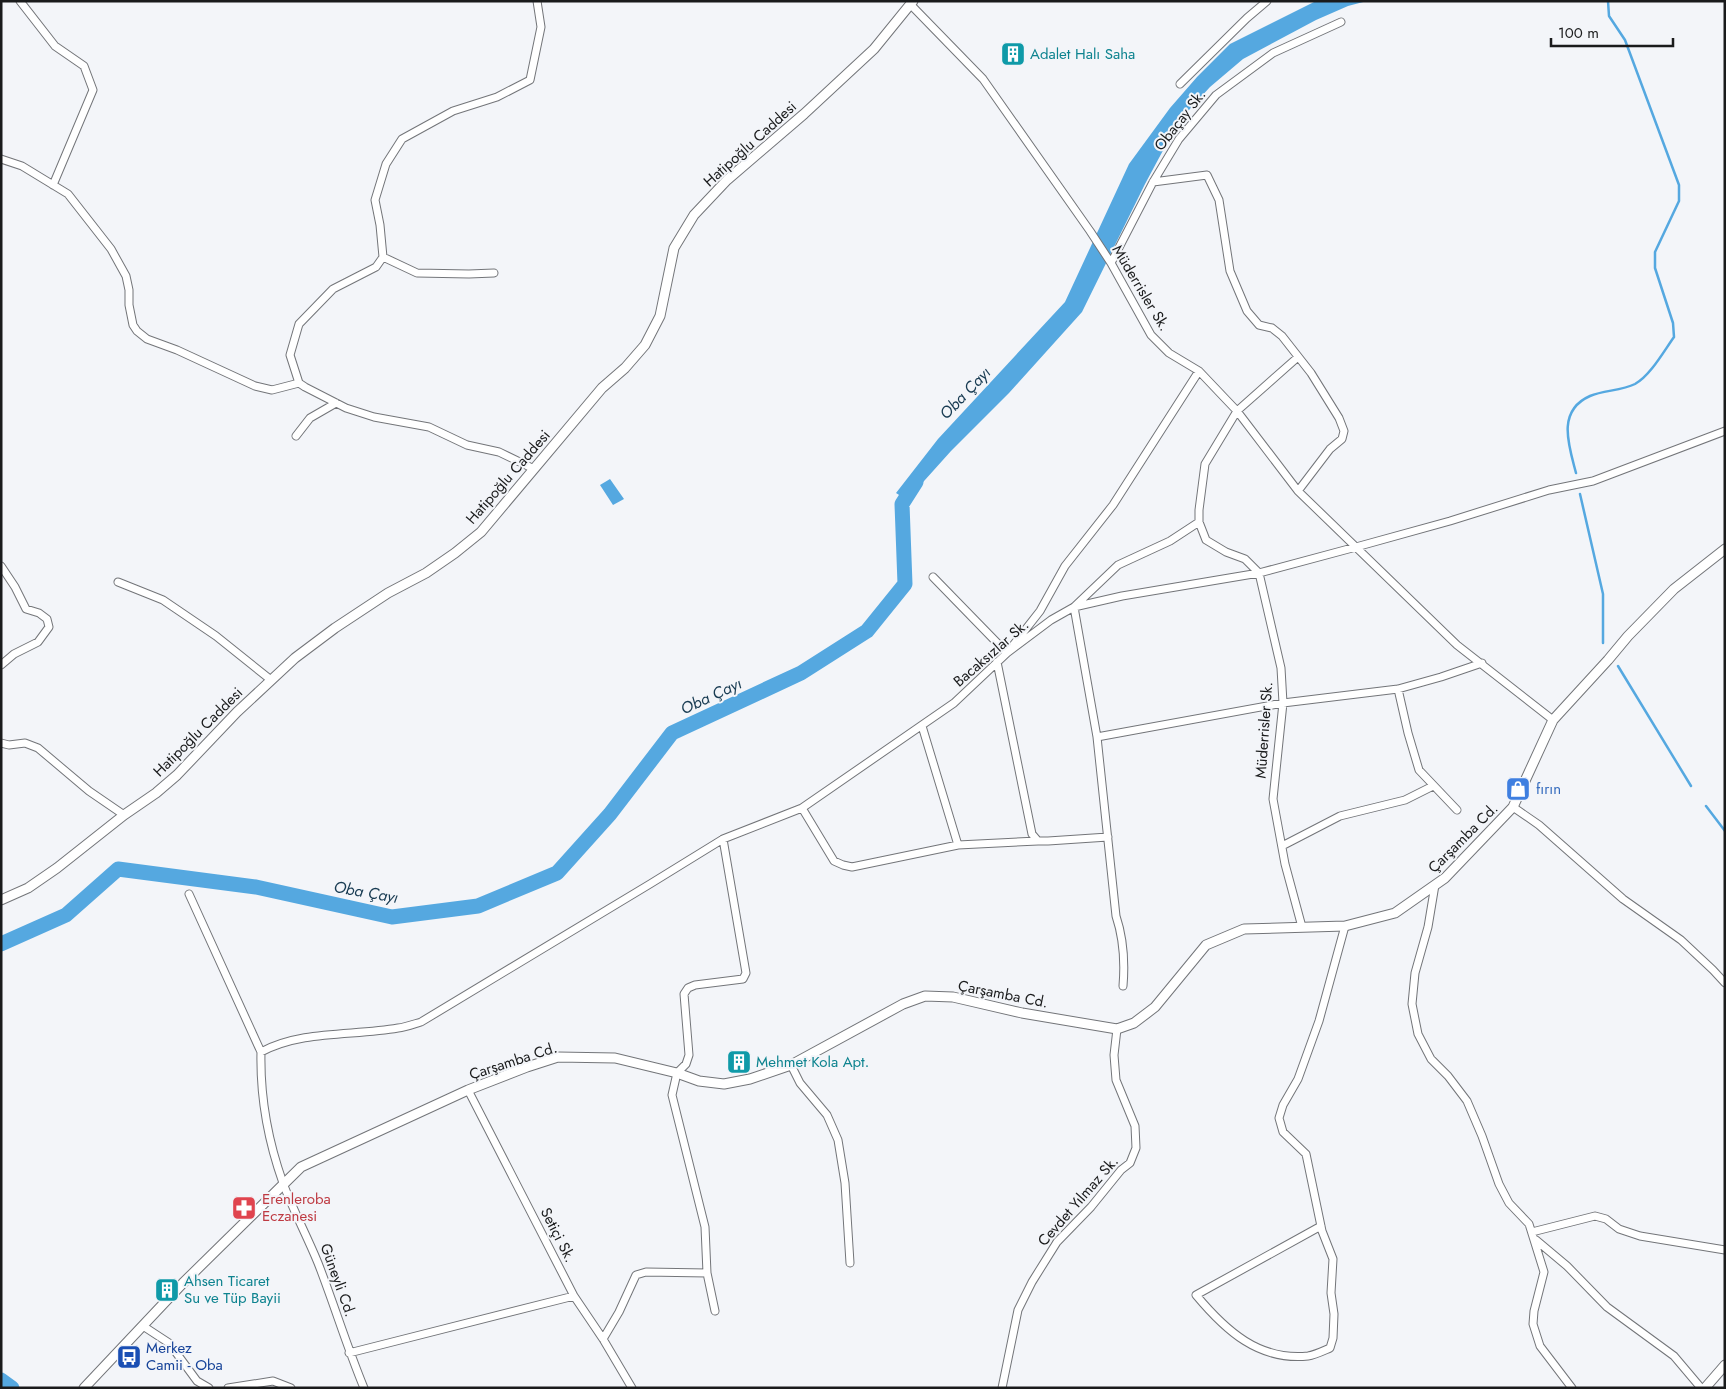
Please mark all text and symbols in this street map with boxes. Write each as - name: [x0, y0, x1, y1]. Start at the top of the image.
- scale bar: [1551, 15, 1674, 47]
- text: 100 m: [1558, 22, 1599, 44]
- building icon: Adalet Halı Saha: [1000, 41, 1026, 67]
- place label: Adalet Halı Saha: [1030, 43, 1135, 65]
- street label: Obaçay Sk.: [1149, 85, 1211, 155]
- street label: Hatipoğlu Caddesi: [698, 96, 802, 192]
- street label: Müderrisler Sk.: [1107, 241, 1175, 335]
- water label: Oba Çayı: [934, 362, 996, 424]
- street label: Hatipoğlu Caddesi: [461, 425, 555, 529]
- street label: Bacaksızlar Sk.: [949, 614, 1033, 692]
- water label: Oba Çayı: [677, 672, 745, 720]
- street label: Müderrisler Sk.: [1250, 681, 1278, 779]
- street label: Hatipoğlu Caddesi: [148, 682, 248, 782]
- shop icon: fırın: [1505, 776, 1531, 802]
- place label: fırın: [1536, 778, 1561, 800]
- street label: Çarşamba Cd.: [1423, 798, 1503, 878]
- water label: Oba Çayı: [332, 875, 400, 909]
- street label: Çarşamba Cd.: [956, 975, 1050, 1013]
- street label: Çarşamba Cd.: [466, 1036, 560, 1086]
- building icon: Mehmet Kola Apt.: [726, 1049, 752, 1075]
- place label: Mehmet Kola Apt.: [756, 1051, 869, 1073]
- street label: Cevdet Yılmaz Sk.: [1032, 1151, 1124, 1251]
- place label: Erenleroba Eczanesi: [262, 1188, 331, 1227]
- pharmacy icon: Erenleroba Eczanesi: [231, 1195, 257, 1221]
- street label: Setiçi Sk.: [535, 1204, 581, 1266]
- street label: Güneyli Cd.: [315, 1240, 361, 1320]
- place label: Ahsen Ticaret Su ve Tüp Bayii: [184, 1270, 281, 1309]
- building icon: Ahsen Ticaret Su ve Tüp Bayii: [154, 1277, 180, 1303]
- place label: Merkez Camii - Oba: [146, 1337, 223, 1376]
- bus stop icon: Merkez Camii - Oba: [116, 1344, 142, 1370]

